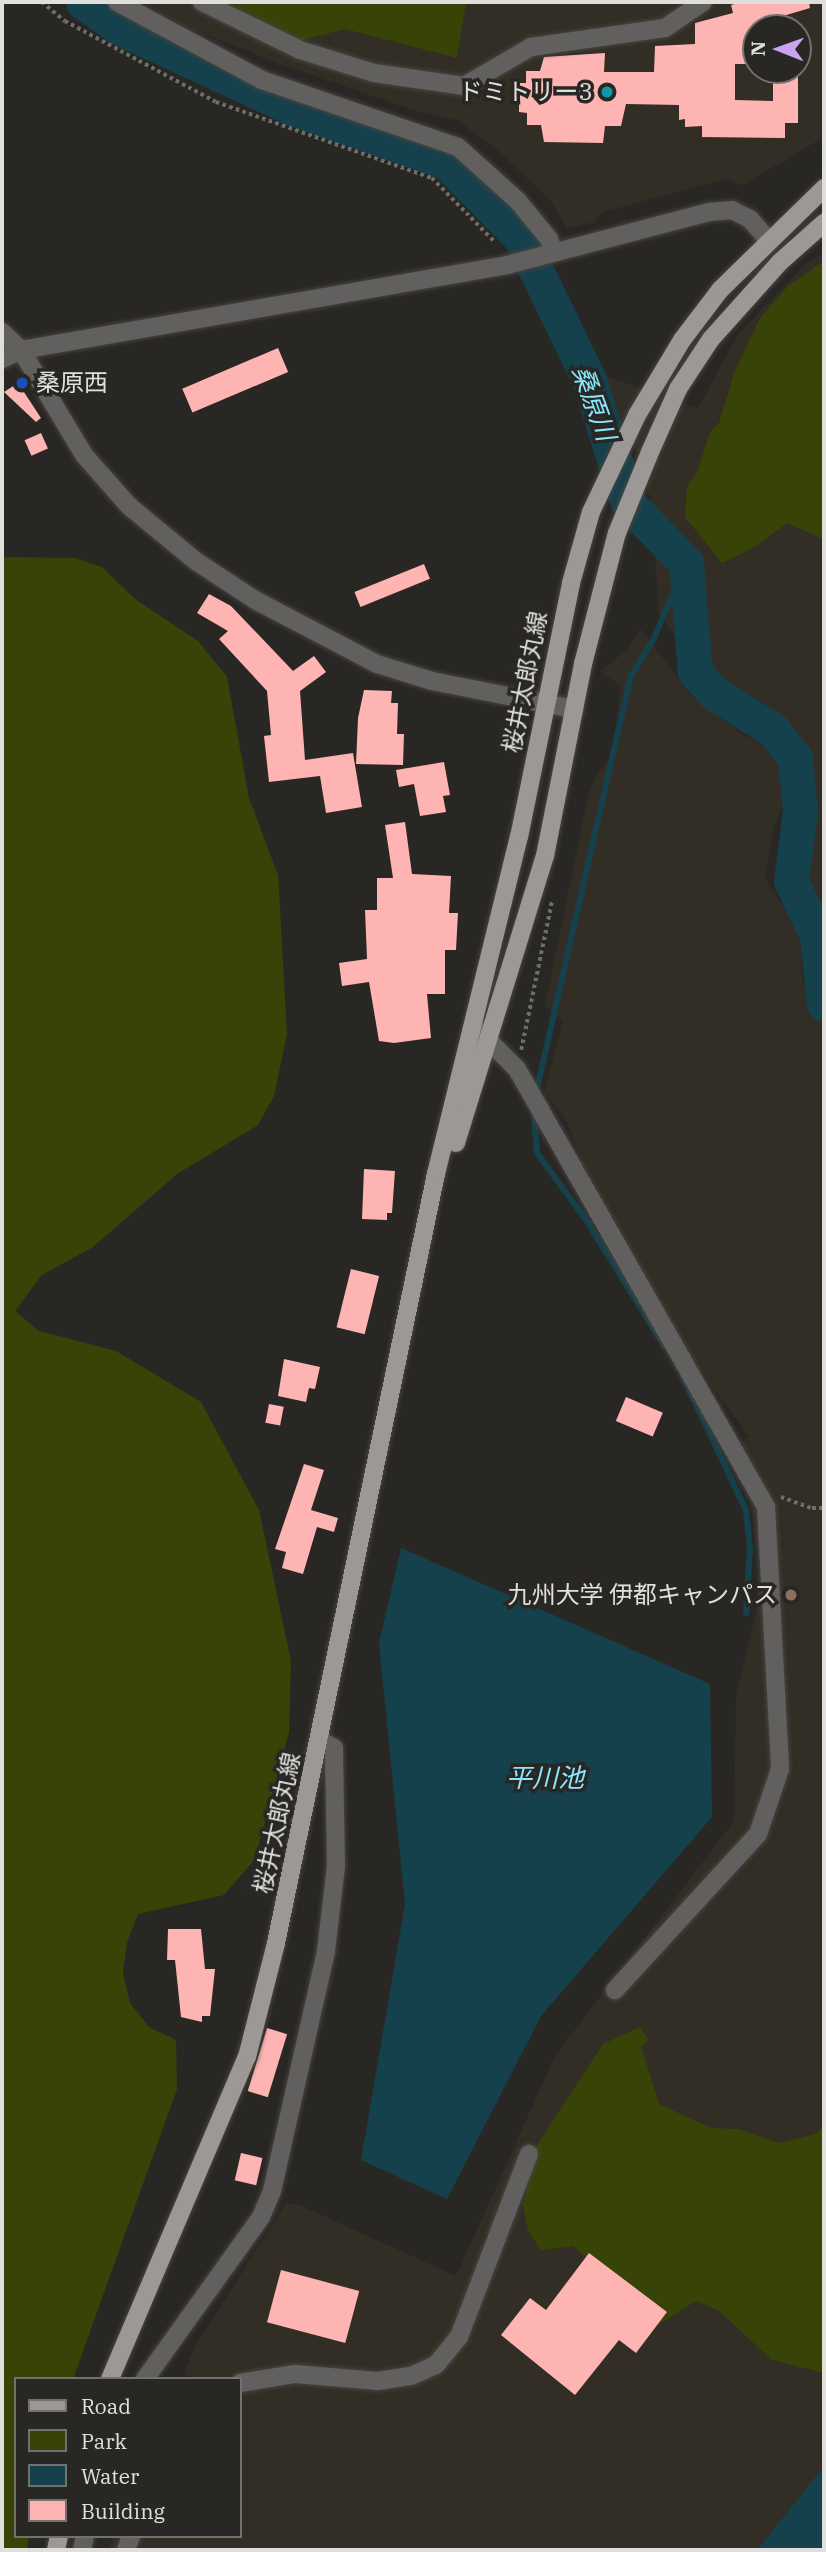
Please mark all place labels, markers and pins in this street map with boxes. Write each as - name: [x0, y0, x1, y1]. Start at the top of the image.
- place label: ドミトリー3: [459, 78, 593, 106]
- marker: ドミトリー3: [599, 84, 615, 100]
- place label: 桑原西: [36, 369, 108, 397]
- marker: 桑原西: [14, 375, 30, 391]
- place label: 九州大学 伊都キャンパス: [507, 1581, 777, 1609]
- marker: 九州大学 伊都キャンパス: [783, 1587, 799, 1603]

